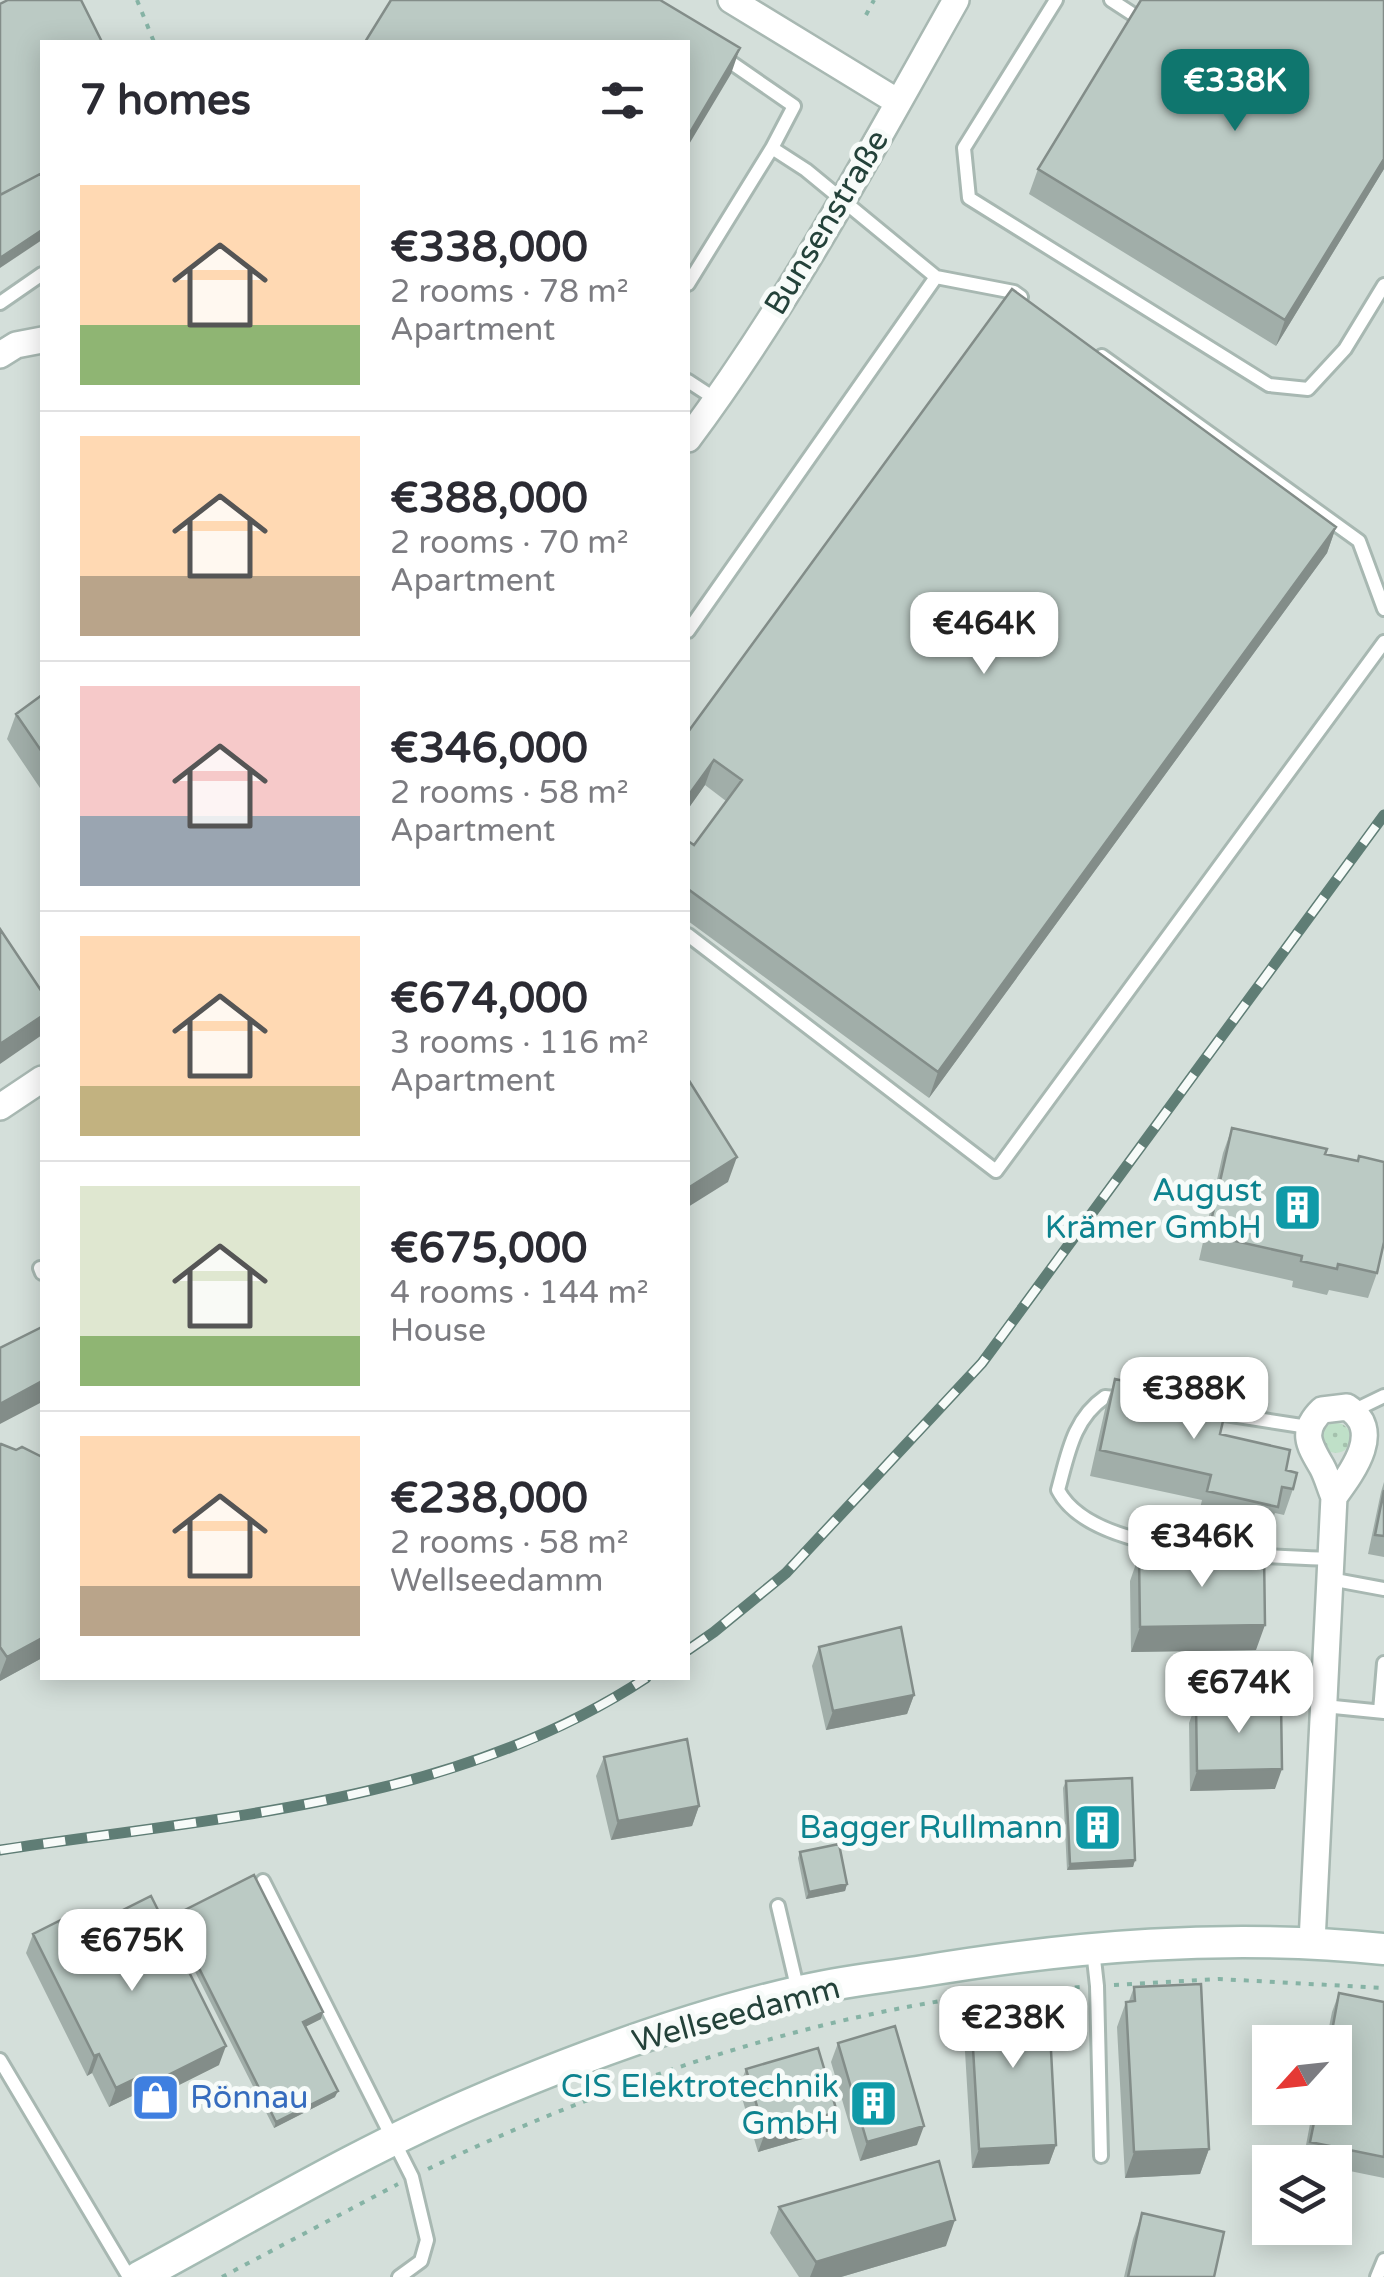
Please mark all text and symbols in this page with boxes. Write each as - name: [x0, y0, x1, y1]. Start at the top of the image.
- pin: €338K: [1165, 49, 1305, 134]
- text: €338K: [1183, 62, 1287, 100]
- icon: filters: [595, 73, 650, 128]
- text: 7 homes: [80, 75, 251, 126]
- street label: Bunsenstraße: [757, 123, 897, 322]
- text: €338,000: [390, 222, 588, 273]
- icon: home: [160, 225, 280, 345]
- text: 2 rooms · 78 m²: [390, 273, 629, 311]
- text: Apartment: [390, 311, 555, 349]
- text: €388,000: [390, 473, 588, 524]
- icon: home: [160, 476, 280, 596]
- text: 2 rooms · 70 m²: [390, 524, 629, 562]
- text: Apartment: [390, 562, 555, 600]
- pin: €464K: [914, 592, 1054, 677]
- text: €464K: [932, 605, 1036, 643]
- text: €346,000: [390, 723, 588, 774]
- icon: home: [160, 726, 280, 846]
- text: 2 rooms · 58 m²: [390, 774, 629, 812]
- text: Apartment: [390, 812, 555, 850]
- text: €674,000: [390, 973, 588, 1024]
- icon: home: [160, 976, 280, 1096]
- text: 3 rooms · 116 m²: [390, 1024, 649, 1062]
- text: Apartment: [390, 1062, 555, 1100]
- place label: August Krämer GmbH: [1045, 1172, 1262, 1247]
- building icon: August Krämer GmbH: [1271, 1182, 1323, 1234]
- text: €675,000: [390, 1223, 587, 1274]
- icon: home: [160, 1226, 280, 1346]
- text: 4 rooms · 144 m²: [390, 1274, 649, 1312]
- text: House: [390, 1312, 486, 1350]
- pin: €388K: [1124, 1357, 1264, 1442]
- text: €388K: [1142, 1370, 1246, 1408]
- text: €238,000: [390, 1473, 588, 1524]
- icon: home: [160, 1476, 280, 1596]
- pin: €346K: [1132, 1505, 1272, 1590]
- text: €346K: [1150, 1518, 1254, 1556]
- text: 2 rooms · 58 m²: [390, 1524, 629, 1562]
- text: Wellseedamm: [390, 1562, 603, 1600]
- pin: €674K: [1169, 1651, 1309, 1736]
- text: €674K: [1187, 1664, 1291, 1702]
- building icon: Bagger Rullmann: [1072, 1801, 1124, 1853]
- place label: Bagger Rullmann: [799, 1809, 1063, 1847]
- pin: €675K: [62, 1909, 202, 1994]
- text: €675K: [80, 1922, 184, 1960]
- street label: Wellseedamm: [628, 1969, 844, 2061]
- pin: €238K: [943, 1986, 1083, 2071]
- text: €238K: [961, 1999, 1065, 2037]
- north arrow: [1252, 2025, 1352, 2125]
- map controls: [1252, 2025, 1352, 2245]
- place label: CIS Elektrotechnik GmbH: [561, 2068, 839, 2143]
- shop icon: Rönnau: [129, 2071, 181, 2123]
- building icon: CIS Elektrotechnik GmbH: [848, 2078, 900, 2130]
- place label: Rönnau: [190, 2079, 309, 2117]
- button: layers: [1252, 2145, 1352, 2245]

